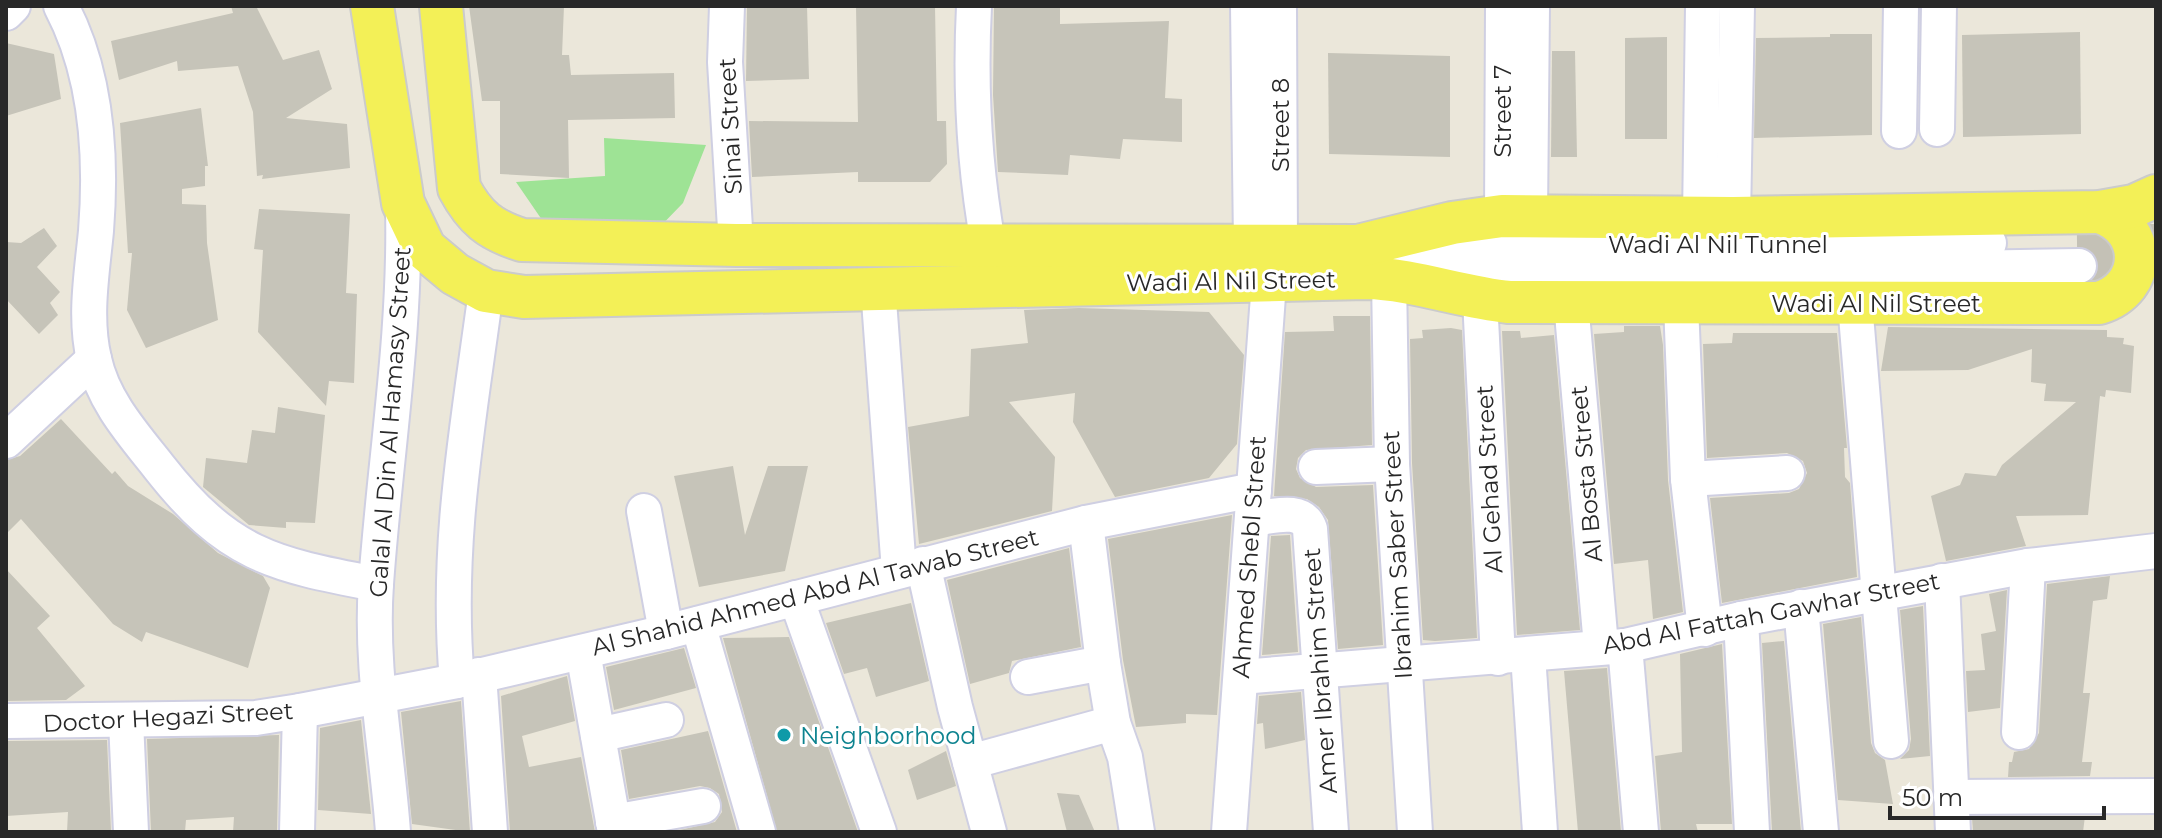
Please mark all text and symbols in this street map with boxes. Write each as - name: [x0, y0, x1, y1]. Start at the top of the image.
- street label: Sinai Street: [712, 57, 748, 195]
- street label: Street 7: [1488, 65, 1517, 157]
- street label: Street 8: [1266, 78, 1295, 172]
- street label: Wadi Al Nil Tunnel: [1608, 230, 1828, 259]
- street label: Galal Al Din Al Hamasy Street: [363, 245, 417, 598]
- street label: Wadi Al Nil Street: [1126, 265, 1336, 297]
- street label: Wadi Al Nil Street: [1771, 289, 1981, 318]
- street label: Al Gehad Street: [1470, 384, 1508, 574]
- street label: Al Bosta Street: [1564, 384, 1608, 563]
- street label: Ibrahim Saber Street: [1376, 430, 1418, 680]
- street label: Ahmed Shebl Street: [1226, 435, 1272, 679]
- street label: Al Shahid Ahmed Abd Al Tawab Street: [589, 522, 1042, 662]
- street label: Amer Ibrahim Street: [1297, 547, 1343, 795]
- street label: Abd Al Fattah Gawhar Street: [1600, 566, 1942, 660]
- street label: Doctor Hegazi Street: [42, 696, 294, 738]
- place label: Neighborhood: [800, 721, 976, 750]
- marker: Neighborhood: [775, 726, 793, 744]
- scale bar: [1890, 770, 2104, 820]
- text: 50 m: [1902, 783, 1963, 812]

